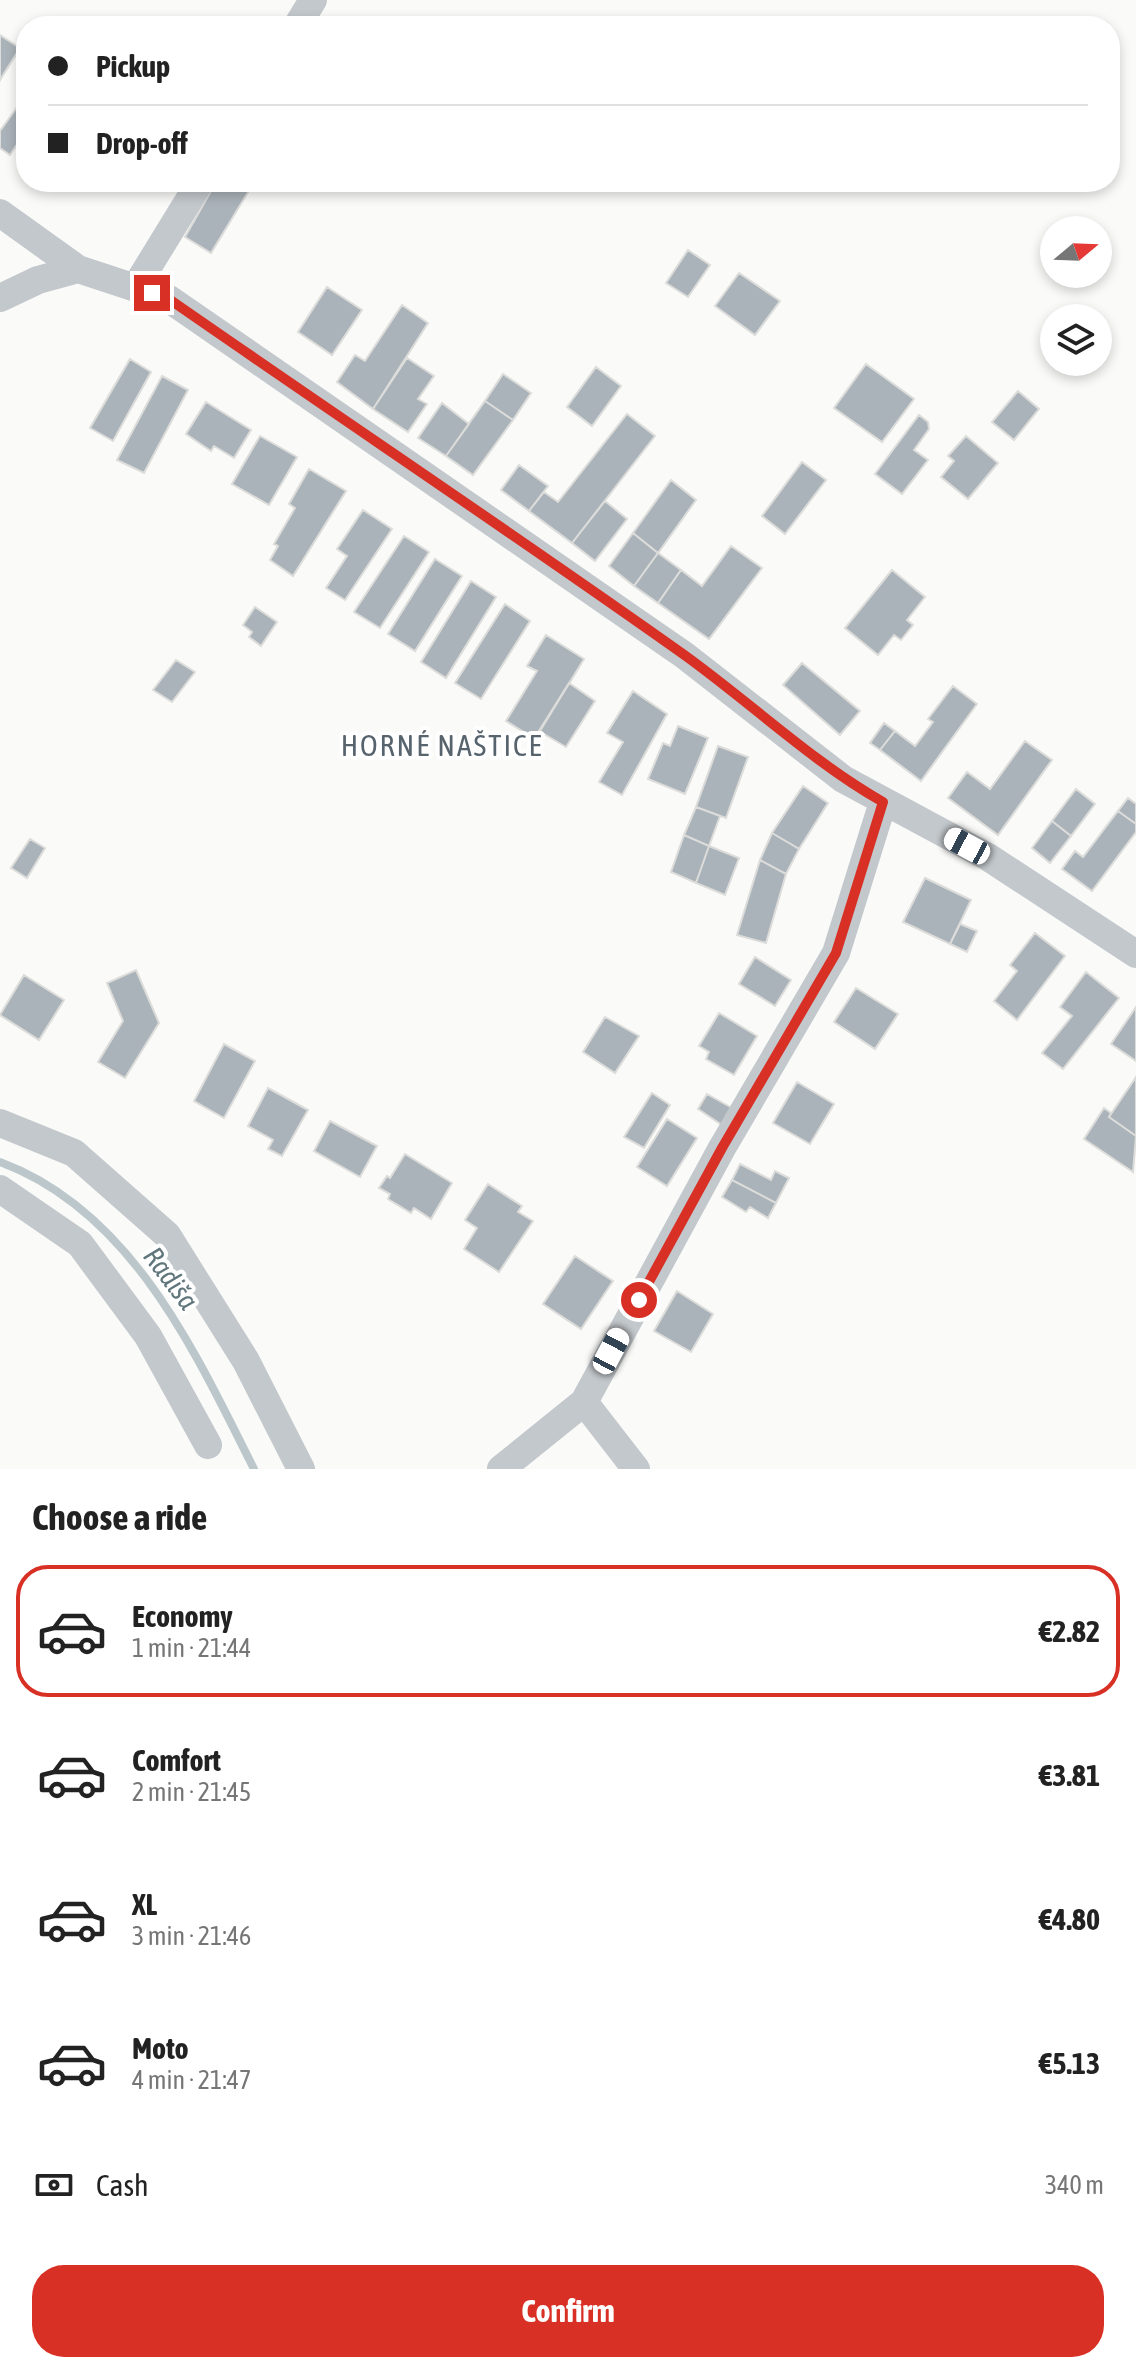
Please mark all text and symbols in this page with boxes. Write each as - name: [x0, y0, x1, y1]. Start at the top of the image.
- text: Pickup: [96, 49, 170, 83]
- text: Drop-off: [96, 126, 188, 160]
- north arrow: [1040, 216, 1112, 288]
- map controls: [1040, 216, 1112, 376]
- route end: [134, 275, 170, 311]
- button: layers: [1040, 304, 1112, 376]
- district label: HORNÉ NAŠTICE: [341, 728, 543, 762]
- car: [940, 824, 994, 868]
- water label: Radiša: [137, 1241, 205, 1315]
- route start: [621, 1282, 657, 1318]
- car: [589, 1324, 633, 1378]
- text: Choose a ride: [32, 1496, 207, 1538]
- icon: car: [36, 1595, 108, 1667]
- text: Economy: [132, 1599, 233, 1633]
- text: €2.82: [1039, 1614, 1100, 1648]
- text: 1 min · 21:44: [132, 1633, 251, 1663]
- icon: car: [36, 1739, 108, 1811]
- text: Comfort: [132, 1743, 221, 1777]
- text: €3.81: [1039, 1758, 1100, 1792]
- text: 2 min · 21:45: [132, 1777, 251, 1807]
- icon: car: [36, 1883, 108, 1955]
- text: XL: [132, 1887, 157, 1921]
- text: €4.80: [1039, 1902, 1100, 1936]
- text: 3 min · 21:46: [132, 1921, 251, 1951]
- icon: car: [36, 2027, 108, 2099]
- text: Moto: [132, 2031, 189, 2065]
- text: €5.13: [1039, 2046, 1100, 2080]
- text: 4 min · 21:47: [132, 2065, 251, 2095]
- icon: cash: [32, 2163, 76, 2207]
- text: Cash: [96, 2168, 149, 2202]
- text: 340 m: [1045, 2170, 1104, 2200]
- button: Confirm: [32, 2265, 1104, 2357]

